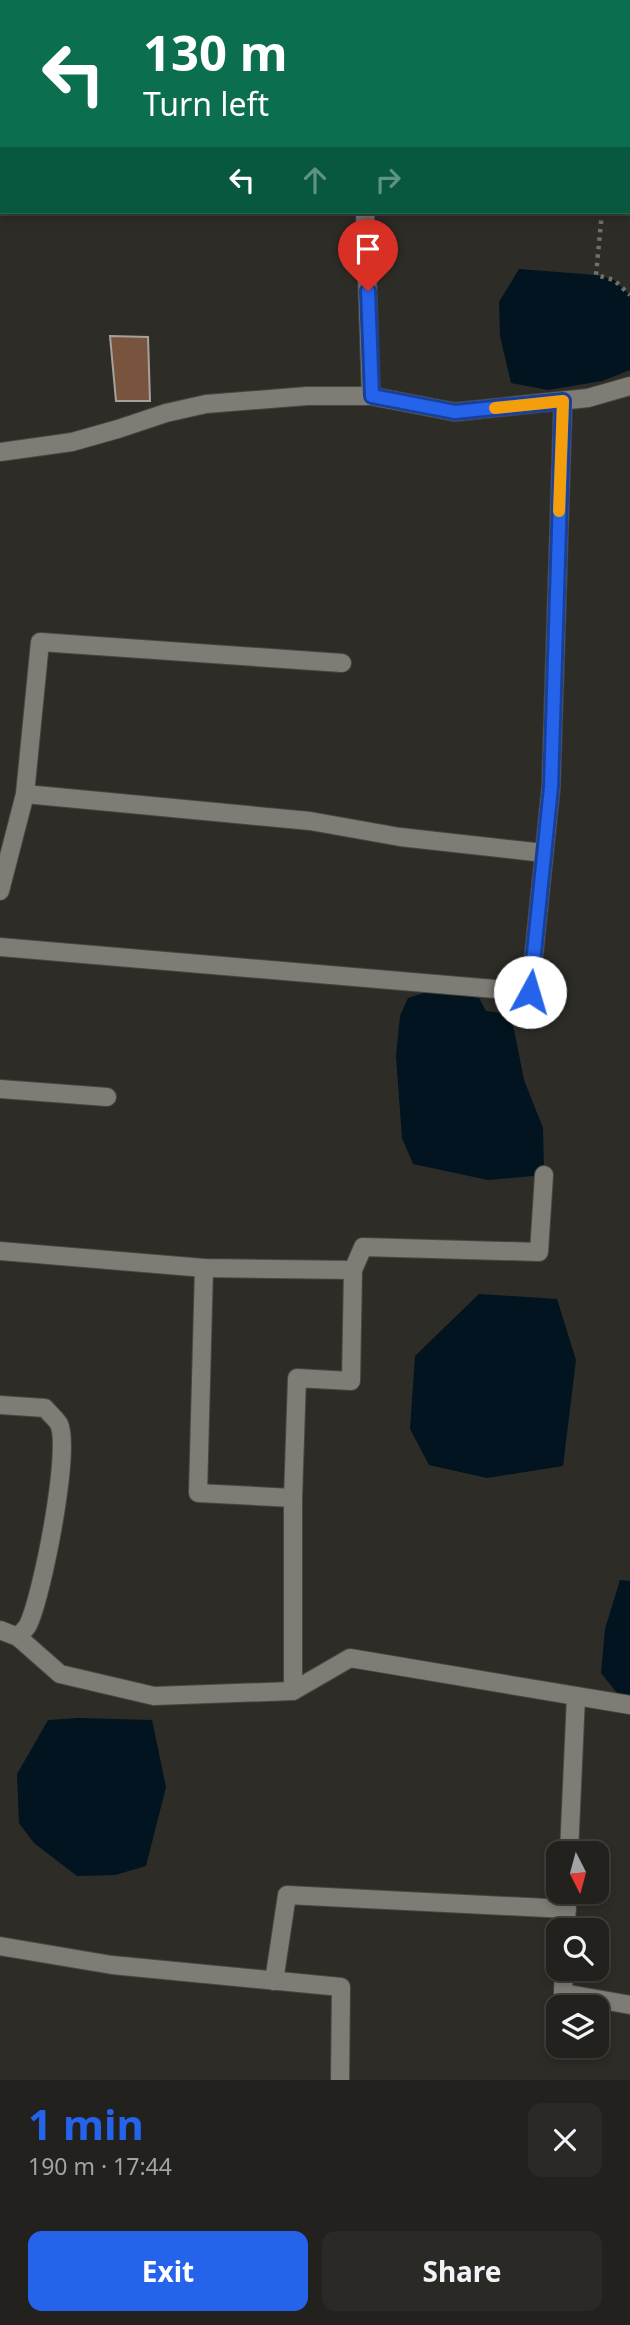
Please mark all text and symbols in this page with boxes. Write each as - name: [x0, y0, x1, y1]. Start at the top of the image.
- text: 130 m: [143, 19, 288, 85]
- icon: left: [28, 28, 119, 119]
- text: Turn left: [143, 82, 269, 125]
- icon: left: [223, 161, 261, 199]
- icon: ahead: [296, 161, 334, 199]
- icon: right: [369, 161, 407, 199]
- pin: [338, 219, 398, 291]
- icon: arrive: [349, 230, 387, 268]
- position arrow: [493, 955, 567, 1029]
- north arrow: [546, 1841, 609, 1904]
- map controls: [546, 1841, 609, 2058]
- button: search: [546, 1918, 609, 1981]
- button: layers: [546, 1995, 609, 2058]
- text: 1 min: [28, 2095, 144, 2152]
- button: close: [528, 2103, 602, 2177]
- text: 190 m · 17:44: [28, 2150, 172, 2182]
- button: Exit: [28, 2231, 308, 2311]
- button: Share: [322, 2231, 602, 2311]

